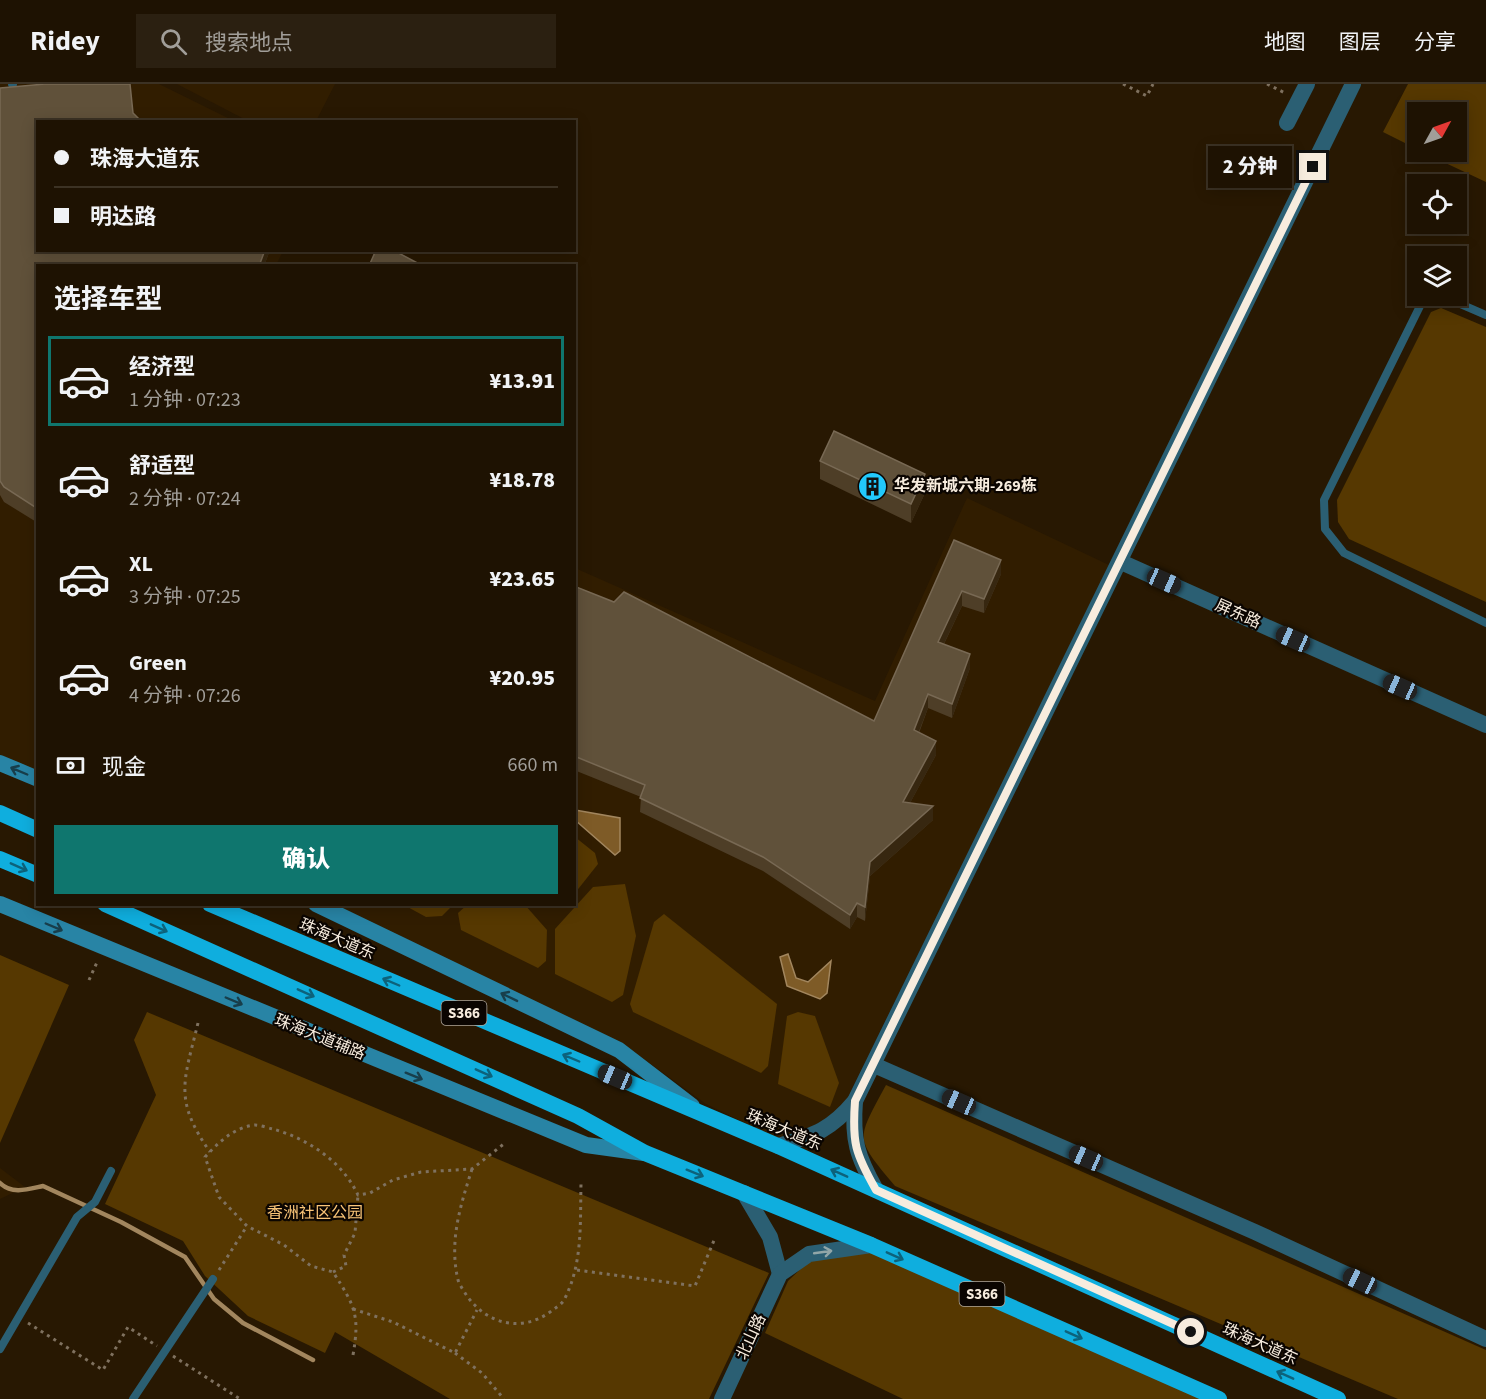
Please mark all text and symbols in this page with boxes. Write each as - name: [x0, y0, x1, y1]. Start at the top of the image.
- search box: [136, 14, 556, 68]
- text: Ridey: [30, 21, 100, 61]
- icon: search: [157, 25, 190, 58]
- text: 搜索地点: [205, 27, 293, 59]
- text: 地图: [1264, 27, 1306, 57]
- text: 图层: [1339, 27, 1381, 57]
- text: 分享: [1414, 27, 1456, 57]
- north arrow: [1407, 102, 1467, 162]
- map controls: [1407, 102, 1467, 306]
- text: 珠海大道东: [90, 143, 200, 175]
- callout: 2 分钟: [1208, 146, 1292, 188]
- text: 2 分钟: [1223, 153, 1277, 181]
- route end: [1299, 153, 1326, 180]
- button: locate: [1407, 174, 1467, 234]
- text: 明达路: [90, 201, 156, 233]
- button: layers: [1407, 246, 1467, 306]
- text: 选择车型: [54, 280, 162, 319]
- text: 经济型: [129, 351, 195, 383]
- icon: car: [57, 354, 111, 408]
- text: ¥13.91: [489, 365, 555, 397]
- text: 1 分钟 · 07:23: [129, 386, 241, 414]
- text: 舒适型: [129, 450, 195, 482]
- icon: car: [57, 453, 111, 507]
- text: ¥18.78: [489, 464, 555, 496]
- building icon: 华发新城六期-269栋: [857, 470, 889, 502]
- place label: 华发新城六期-269栋: [894, 475, 1037, 497]
- text: 2 分钟 · 07:24: [129, 485, 241, 513]
- text: XL: [129, 548, 153, 580]
- icon: car: [57, 552, 111, 606]
- text: ¥23.65: [489, 563, 555, 595]
- car: [1144, 565, 1184, 597]
- text: 3 分钟 · 07:25: [129, 583, 241, 611]
- street label: 屏东路: [1212, 594, 1264, 634]
- car: [1273, 623, 1313, 655]
- text: Green: [129, 647, 187, 679]
- icon: car: [57, 651, 111, 705]
- text: ¥20.95: [489, 662, 555, 694]
- car: [1380, 671, 1420, 703]
- text: 4 分钟 · 07:26: [129, 682, 241, 710]
- icon: cash: [54, 749, 87, 782]
- text: 现金: [102, 751, 146, 783]
- text: 660 m: [508, 751, 558, 779]
- one-way arrow: [10, 765, 28, 776]
- button: 确认: [54, 825, 558, 894]
- one-way arrow: [9, 862, 27, 873]
- street label: 珠海大道东: [296, 913, 378, 965]
- one-way arrow: [45, 922, 63, 933]
- one-way arrow: [149, 923, 167, 934]
- one-way arrow: [383, 976, 401, 987]
- one-way arrow: [296, 988, 314, 1000]
- one-way arrow: [500, 991, 518, 1003]
- one-way arrow: [224, 996, 243, 1007]
- road number: S366: [442, 1001, 486, 1025]
- street label: 珠海大道辅路: [271, 1009, 369, 1065]
- one-way arrow: [562, 1052, 580, 1063]
- car: [595, 1062, 635, 1092]
- one-way arrow: [474, 1068, 492, 1080]
- one-way arrow: [405, 1071, 423, 1082]
- car: [939, 1086, 979, 1118]
- street label: 珠海大道东: [743, 1104, 825, 1156]
- car: [1066, 1142, 1106, 1174]
- one-way arrow: [831, 1167, 849, 1179]
- one-way arrow: [685, 1168, 703, 1179]
- park label: 香洲社区公园: [267, 1202, 363, 1224]
- one-way arrow: [812, 1246, 832, 1257]
- one-way arrow: [886, 1250, 904, 1262]
- car: [1340, 1265, 1380, 1297]
- road number: S366: [960, 1282, 1004, 1306]
- street label: 北山路: [731, 1311, 771, 1363]
- route start: [1177, 1318, 1204, 1345]
- street label: 珠海大道东: [1219, 1318, 1301, 1370]
- one-way arrow: [1064, 1329, 1082, 1341]
- one-way arrow: [1276, 1369, 1294, 1380]

